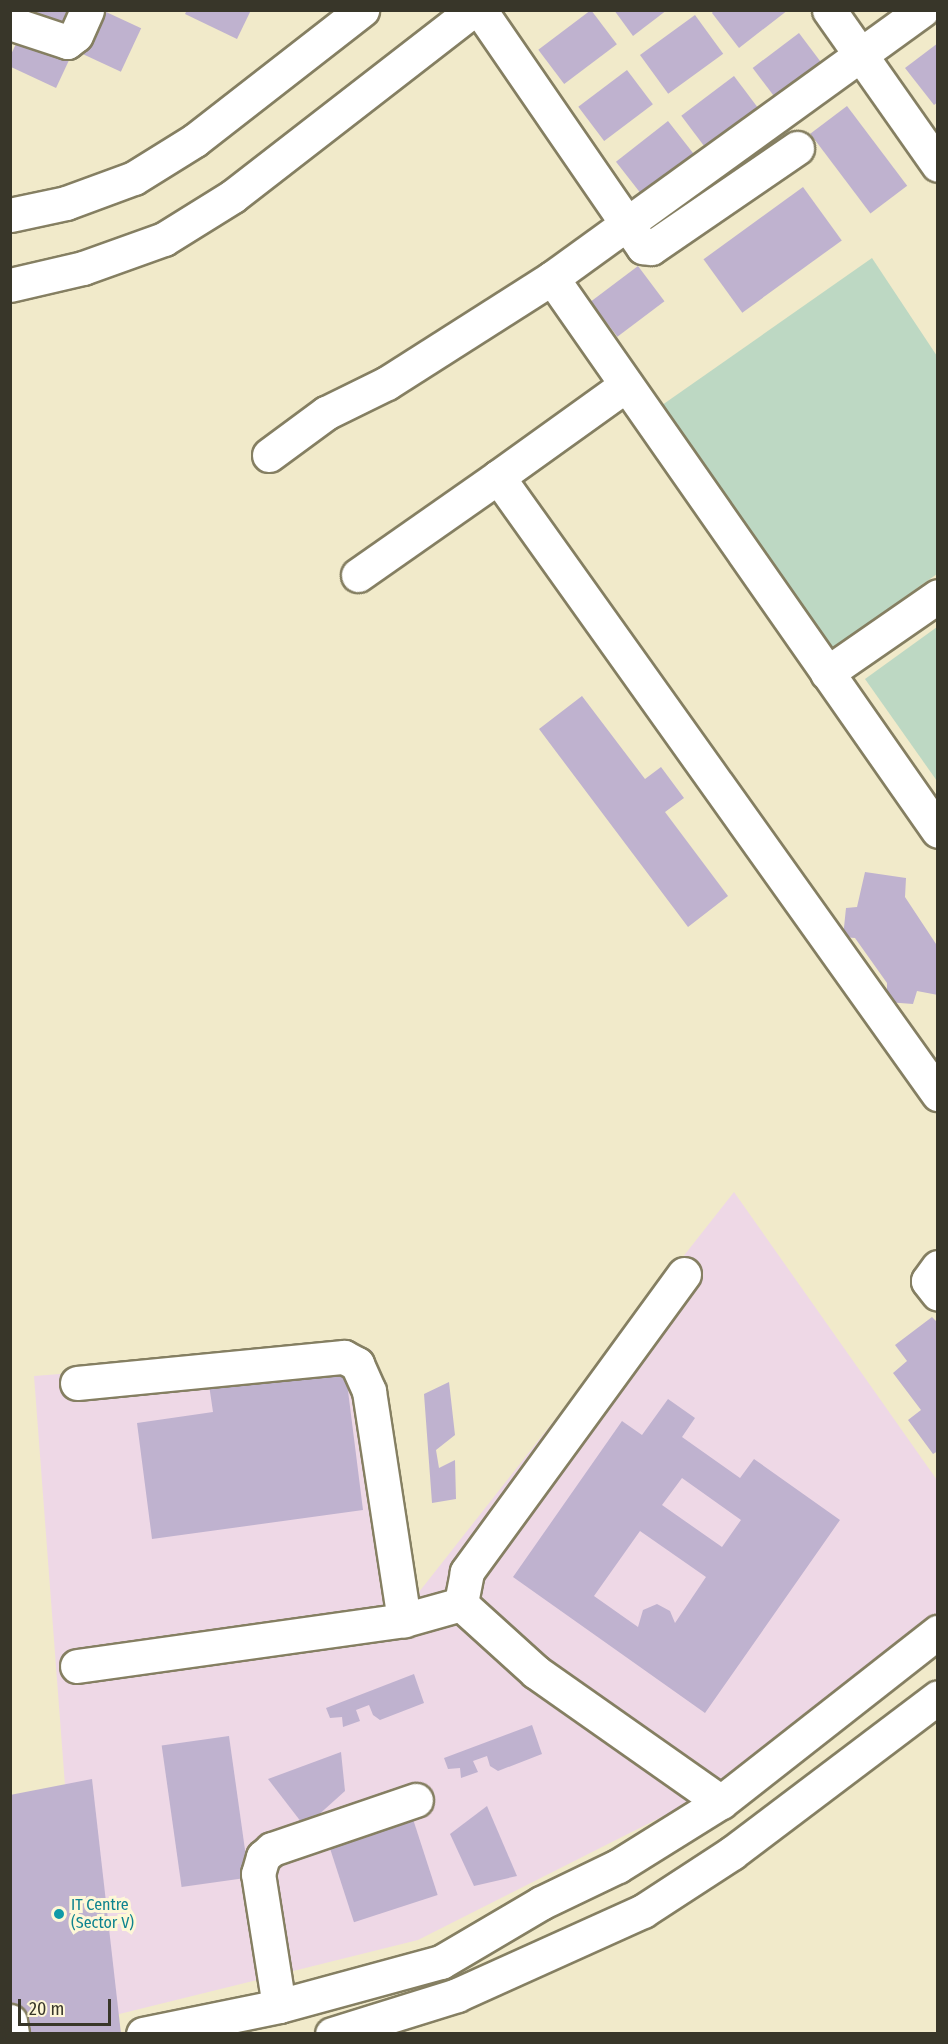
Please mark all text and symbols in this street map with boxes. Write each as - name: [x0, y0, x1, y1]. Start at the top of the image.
- place label: IT Centre (Sector V): [71, 1895, 134, 1933]
- marker: IT Centre (Sector V): [52, 1907, 66, 1921]
- scale bar: [21, 1987, 114, 2025]
- text: 20 m: [29, 1998, 64, 2020]

